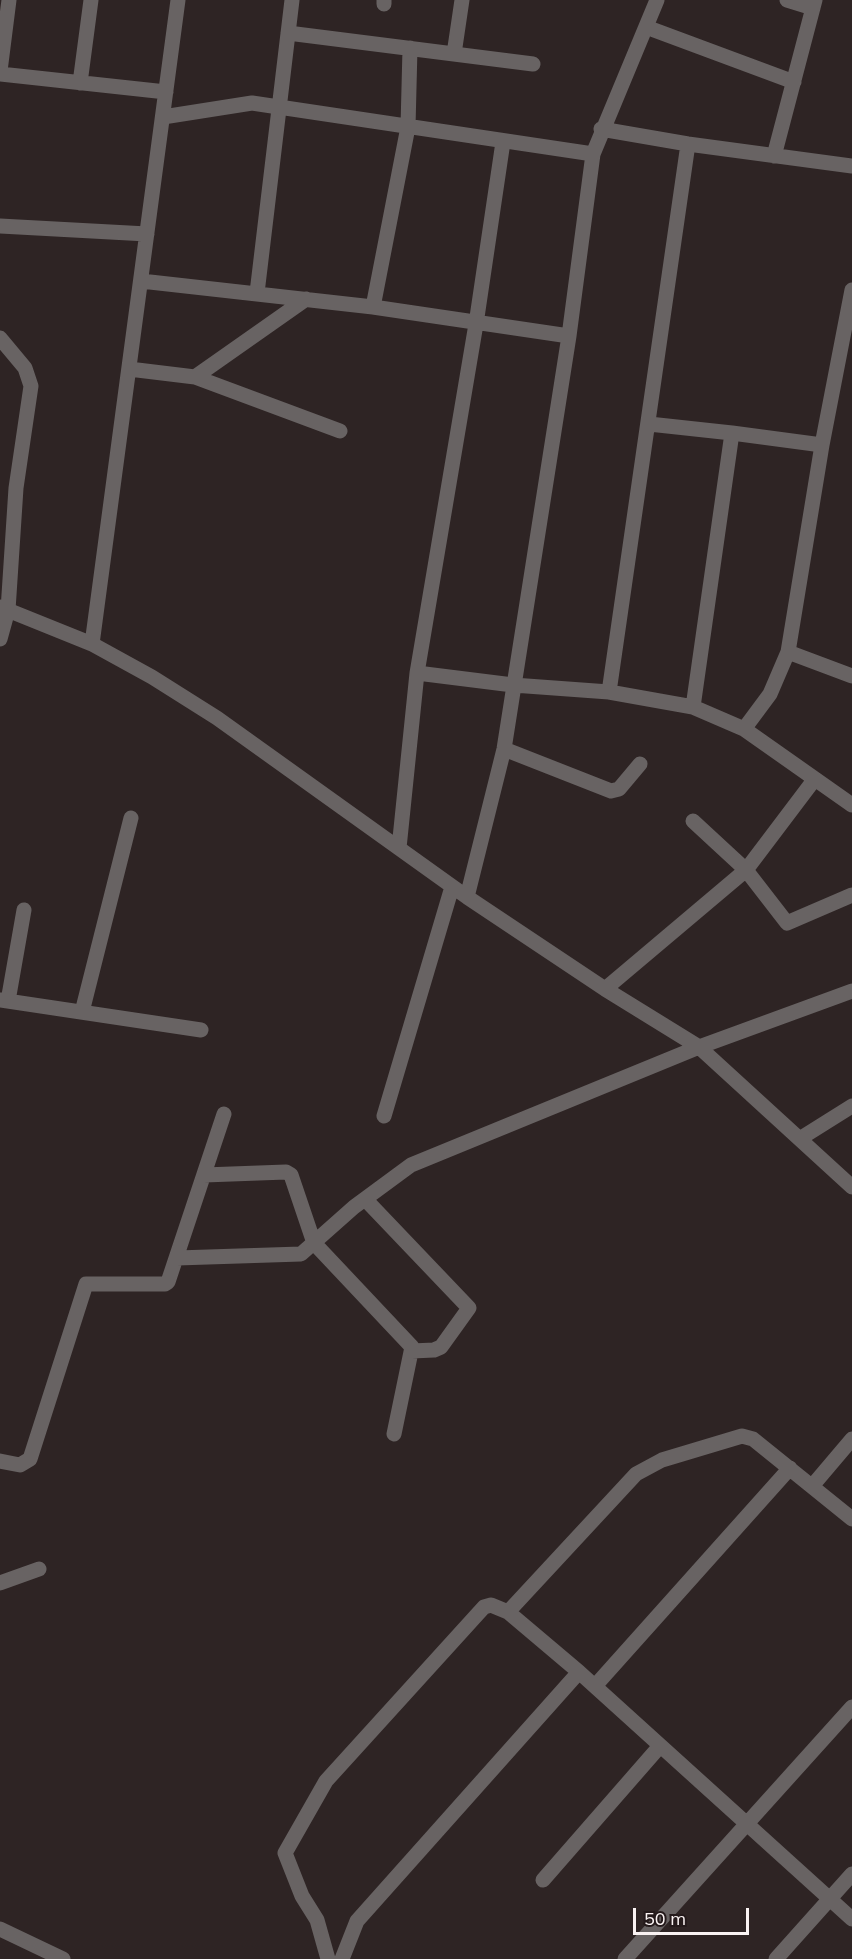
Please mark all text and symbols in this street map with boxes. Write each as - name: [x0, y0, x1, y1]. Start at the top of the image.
- scale bar: [636, 1896, 752, 1934]
- text: 50 m: [644, 1907, 686, 1930]

